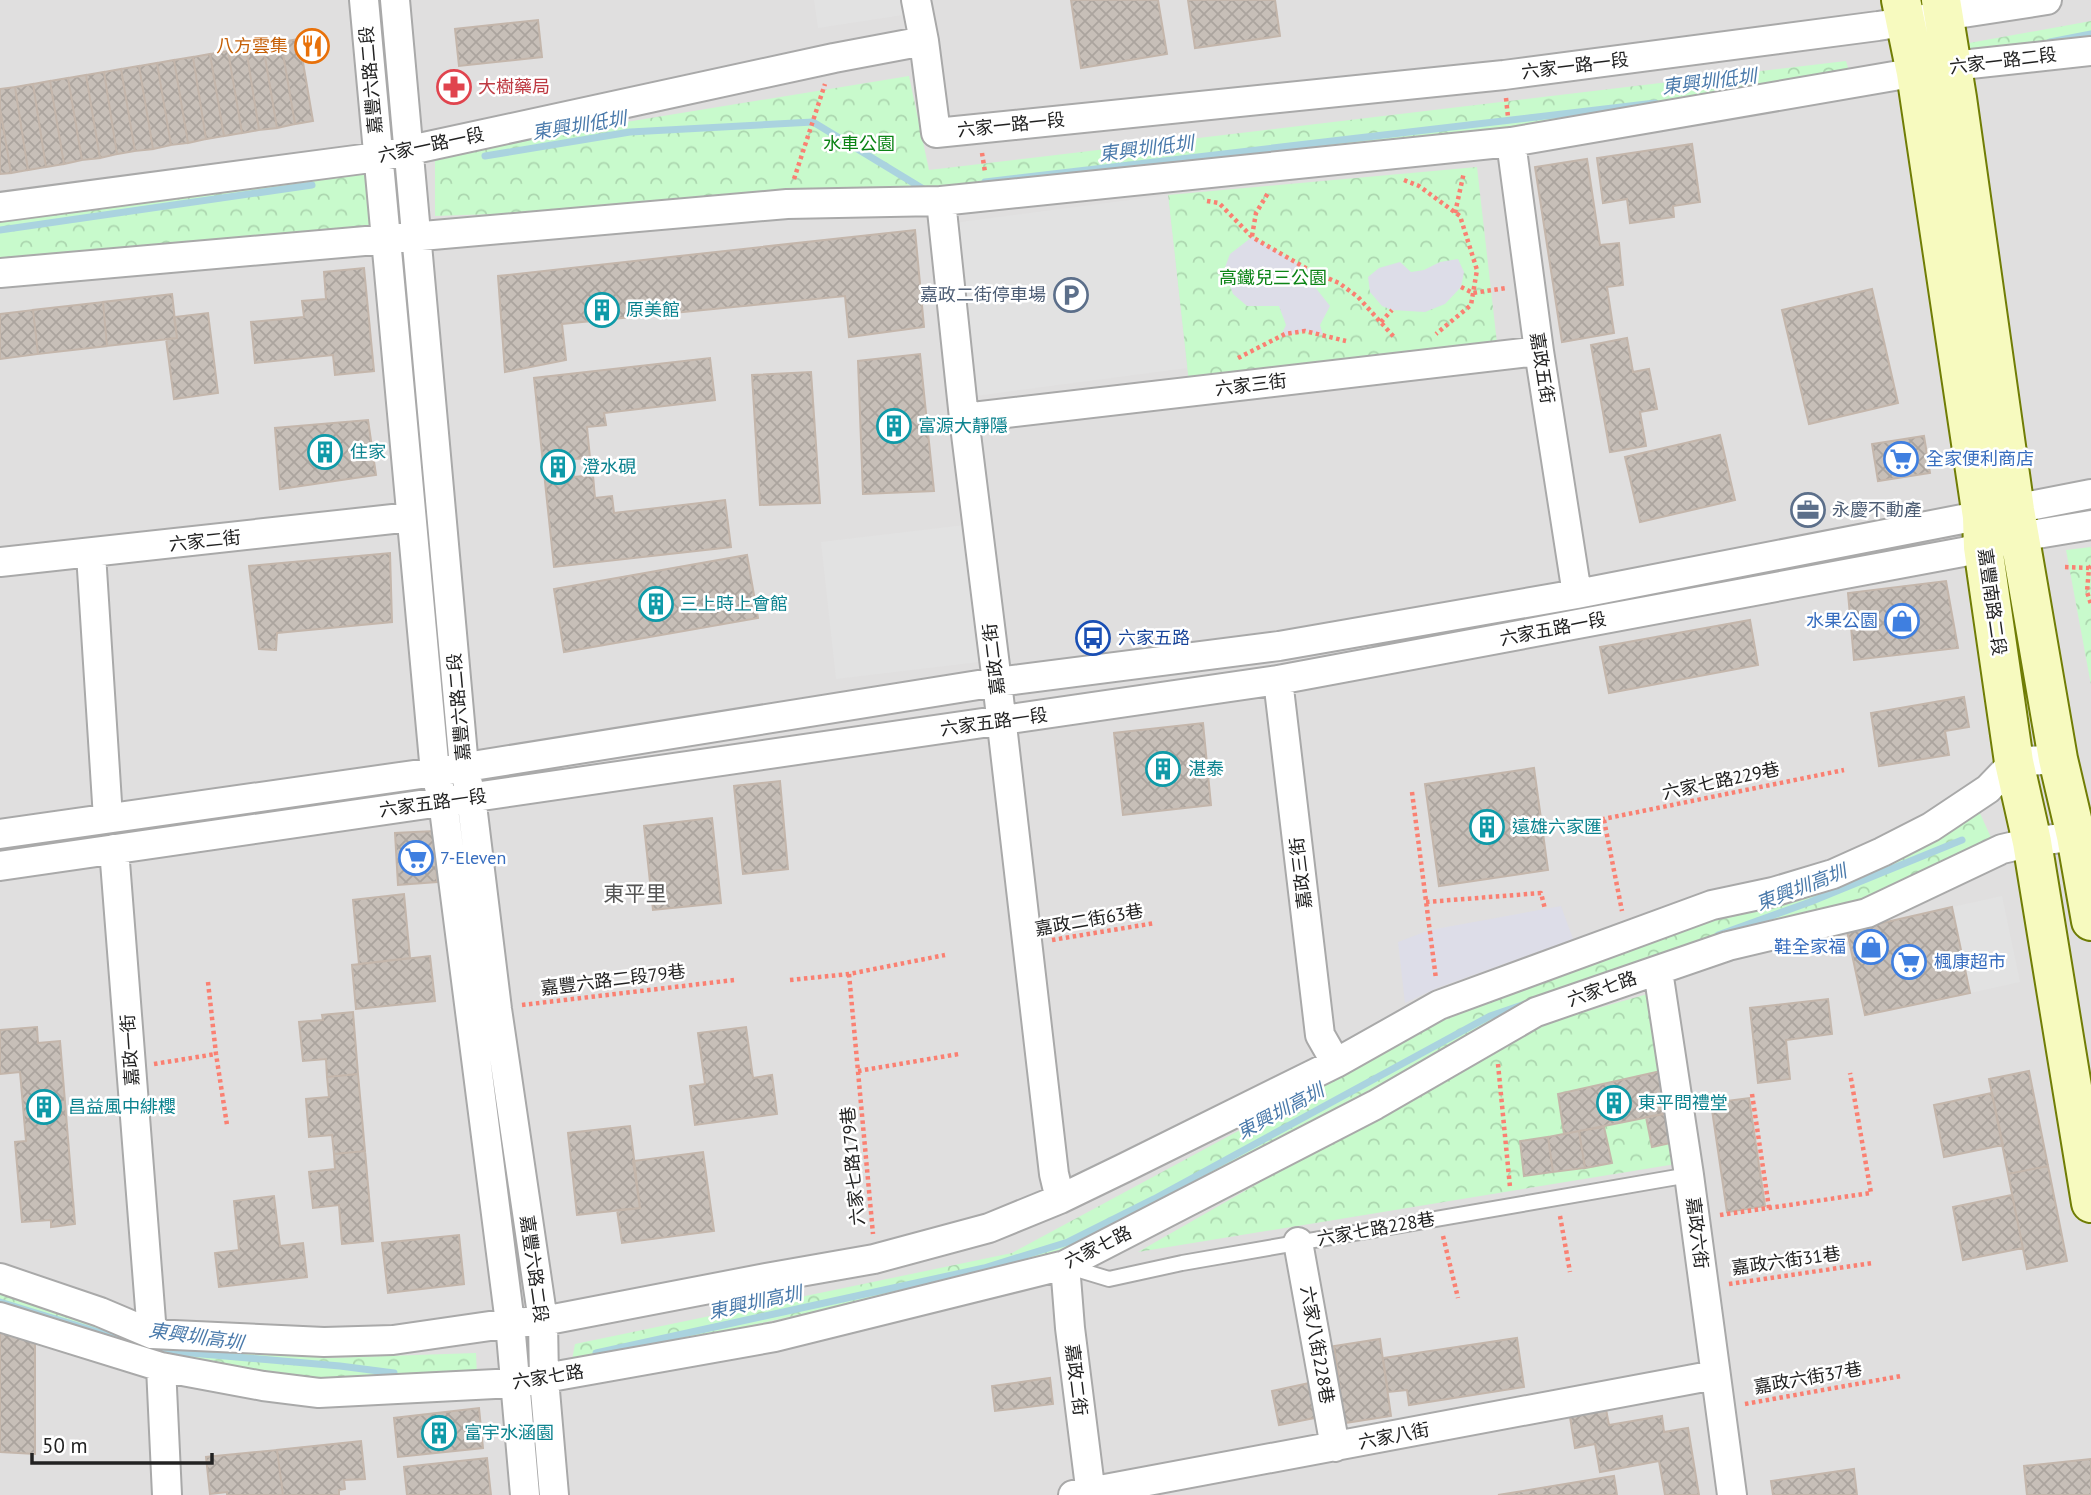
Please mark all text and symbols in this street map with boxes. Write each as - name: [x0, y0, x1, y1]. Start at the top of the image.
- street label: 嘉豐六路二段: [354, 25, 387, 135]
- restaurant icon: 八方雲集: [293, 27, 331, 65]
- place label: 八方雲集: [216, 34, 288, 57]
- street label: 六家一路二段: [1948, 43, 2058, 78]
- street label: 六家一路一段: [1520, 48, 1630, 83]
- water label: 東興圳低圳: [1660, 63, 1761, 99]
- pharmacy icon: 大樹藥局: [435, 68, 473, 106]
- place label: 大樹藥局: [478, 75, 550, 98]
- water label: 東興圳低圳: [530, 105, 631, 144]
- street label: 六家一路一段: [956, 107, 1066, 142]
- street label: 六家一路一段: [376, 122, 486, 167]
- water label: 東興圳低圳: [1097, 130, 1198, 166]
- park label: 水車公園: [823, 132, 895, 155]
- park label: 高鐵兒三公園: [1219, 266, 1327, 289]
- parking icon: 嘉政二街停車場: [1052, 276, 1090, 314]
- place label: 嘉政二街停車場: [920, 283, 1046, 306]
- building icon: 原美館: [583, 291, 621, 329]
- place label: 原美館: [626, 298, 680, 321]
- street label: 嘉政五街: [1526, 331, 1559, 405]
- street label: 六家三街: [1214, 369, 1288, 400]
- building icon: 富源大靜隱: [875, 407, 913, 445]
- place label: 富源大靜隱: [918, 414, 1008, 437]
- building icon: 住家: [306, 433, 344, 471]
- place label: 住家: [350, 440, 386, 463]
- supermarket icon: 全家便利商店: [1882, 440, 1920, 478]
- place label: 全家便利商店: [1926, 447, 2034, 470]
- building icon: 澄水硯: [539, 448, 577, 486]
- place label: 澄水硯: [582, 455, 636, 478]
- office icon: 永慶不動產: [1789, 491, 1827, 529]
- place label: 永慶不動產: [1832, 498, 1922, 521]
- street label: 六家二街: [168, 525, 242, 556]
- street label: 嘉豐南路二段: [1974, 547, 2011, 657]
- building icon: 三上時上會館: [637, 585, 675, 623]
- place label: 三上時上會館: [680, 592, 788, 615]
- shop icon: 水果公園: [1883, 602, 1921, 640]
- street label: 六家五路一段: [1498, 607, 1608, 650]
- place label: 水果公園: [1806, 609, 1878, 632]
- bus stop icon: 六家五路: [1074, 619, 1112, 657]
- street label: 嘉政二街: [978, 622, 1009, 696]
- place label: 六家五路: [1118, 626, 1190, 649]
- street label: 嘉豐六路二段: [442, 652, 475, 762]
- street label: 六家五路一段: [939, 703, 1049, 740]
- building icon: 湛泰: [1144, 750, 1182, 788]
- place label: 湛泰: [1188, 757, 1224, 780]
- street label: 六家七路229巷: [1660, 757, 1782, 804]
- street label: 六家五路一段: [378, 784, 488, 821]
- building icon: 遠雄六家匯: [1468, 808, 1506, 846]
- place label: 遠雄六家匯: [1512, 815, 1602, 838]
- street label: 嘉政三街: [1285, 836, 1316, 910]
- supermarket icon: 7-Eleven: [397, 839, 435, 877]
- place label: 7-Eleven: [440, 846, 506, 869]
- water label: 東興圳高圳: [1752, 858, 1852, 915]
- district label: 東平里: [604, 880, 667, 907]
- street label: 嘉政二街63巷: [1033, 899, 1145, 940]
- shop icon: 鞋全家福: [1852, 928, 1890, 966]
- place label: 鞋全家福: [1774, 935, 1846, 958]
- supermarket icon: 楓康超市: [1890, 943, 1928, 981]
- place label: 楓康超市: [1934, 950, 2006, 973]
- street label: 嘉豐六路二段79巷: [539, 959, 687, 1000]
- street label: 六家七路: [1564, 966, 1640, 1011]
- street label: 嘉政一街: [116, 1013, 143, 1087]
- water label: 東興圳高圳: [1232, 1077, 1330, 1144]
- building icon: 東平問禮堂: [1595, 1084, 1633, 1122]
- building icon: 昌益風中緋櫻: [25, 1088, 63, 1126]
- place label: 東平問禮堂: [1638, 1091, 1728, 1114]
- place label: 昌益風中緋櫻: [68, 1095, 176, 1118]
- street label: 六家七路179巷: [836, 1106, 869, 1227]
- street label: 嘉政六街: [1682, 1196, 1713, 1270]
- street label: 六家七路228巷: [1315, 1207, 1437, 1250]
- street label: 嘉豐六路二段: [516, 1214, 553, 1324]
- street label: 六家七路: [1060, 1220, 1135, 1273]
- street label: 嘉政六街31巷: [1730, 1241, 1842, 1280]
- water label: 東興圳高圳: [706, 1280, 807, 1324]
- street label: 六家八街228巷: [1296, 1284, 1339, 1406]
- water label: 東興圳高圳: [147, 1318, 248, 1355]
- street label: 嘉政二街: [1061, 1343, 1092, 1417]
- street label: 嘉政六街37巷: [1752, 1357, 1864, 1398]
- street label: 六家七路: [511, 1360, 585, 1393]
- building icon: 富宇水涵園: [420, 1414, 458, 1452]
- street label: 六家八街: [1356, 1417, 1431, 1454]
- place label: 富宇水涵園: [464, 1421, 554, 1444]
- scale bar: [32, 1422, 212, 1466]
- text: 50 m: [42, 1432, 88, 1459]

